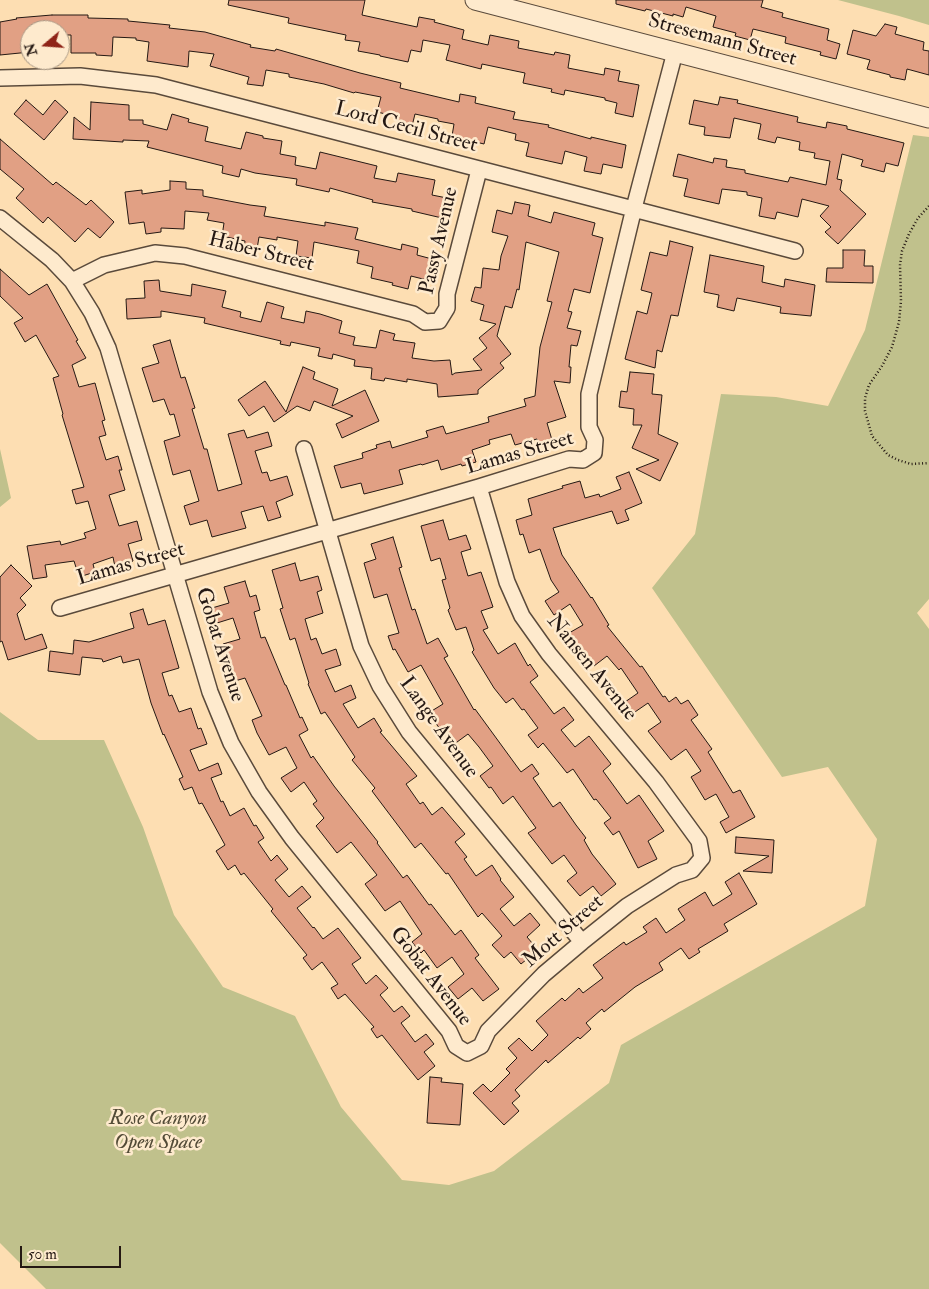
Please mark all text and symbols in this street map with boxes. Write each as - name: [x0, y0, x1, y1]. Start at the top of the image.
- street label: Stresemann Street: [645, 9, 799, 73]
- north arrow: [20, 20, 70, 70]
- text: N: [21, 41, 41, 58]
- street label: Lord Cecil Street: [332, 97, 480, 159]
- street label: Passy Avenue: [415, 185, 465, 297]
- street label: Haber Street: [206, 228, 316, 278]
- street label: Lamas Street: [463, 427, 577, 481]
- street label: Lamas Street: [74, 538, 188, 592]
- street label: Gobat Avenue: [189, 585, 249, 705]
- street label: Nansen Avenue: [540, 610, 642, 726]
- street label: Lange Avenue: [393, 672, 483, 784]
- street label: Mott Street: [518, 890, 610, 974]
- street label: Gobat Avenue: [384, 922, 476, 1032]
- park label: Rose Canyon Open Space: [109, 1106, 207, 1156]
- scale bar: [22, 1236, 124, 1268]
- text: 50 m: [28, 1245, 57, 1264]

